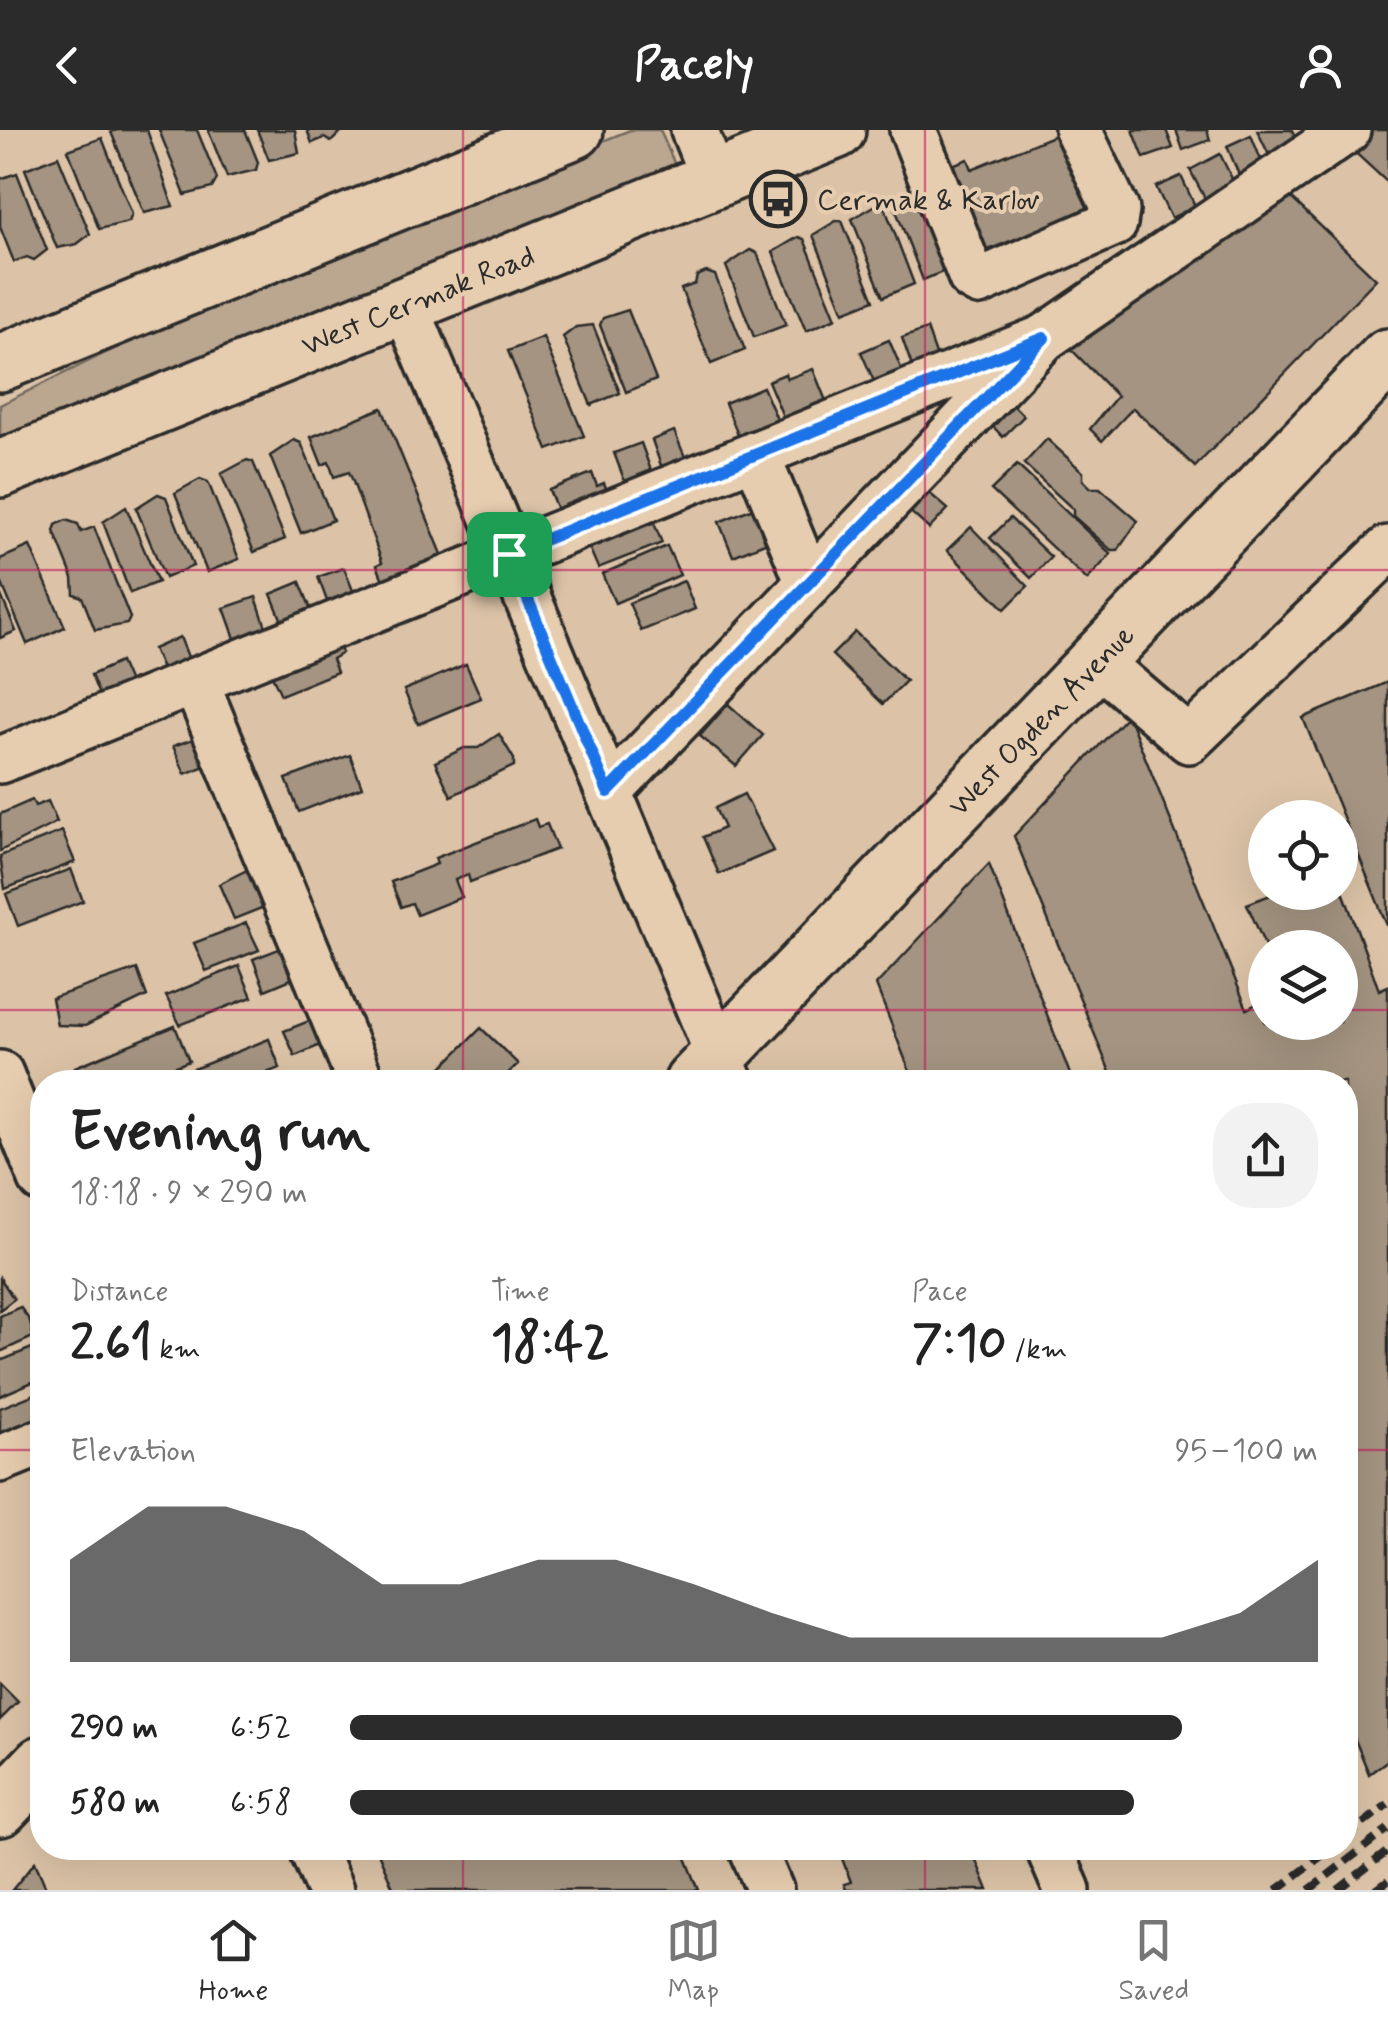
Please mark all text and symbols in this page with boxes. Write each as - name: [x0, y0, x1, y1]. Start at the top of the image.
- text: Pacely: [634, 36, 754, 95]
- icon: back: [40, 38, 95, 93]
- icon: person: [1293, 38, 1348, 93]
- bus stop icon: Cermak & Karlov: [748, 169, 808, 229]
- place label: Cermak & Karlov: [817, 181, 1040, 220]
- street label: West Cermak Road: [296, 237, 541, 366]
- pin: [467, 512, 552, 597]
- icon: arrive: [482, 527, 537, 582]
- street label: West Ogden Avenue: [940, 617, 1144, 825]
- map controls: [1248, 800, 1358, 1040]
- button: locate: [1248, 800, 1358, 910]
- button: layers: [1248, 930, 1358, 1040]
- text: Evening run: [70, 1098, 370, 1170]
- button: share: [1213, 1103, 1318, 1208]
- text: 18:18 · 9 × 290 m: [70, 1172, 308, 1214]
- text: Distance: [70, 1274, 168, 1311]
- text: Time: [491, 1274, 550, 1311]
- text: Pace: [912, 1274, 968, 1311]
- text: 2.61: [70, 1311, 152, 1377]
- text: 18:42: [491, 1311, 610, 1377]
- text: 7:10: [912, 1311, 1007, 1377]
- text: km: [152, 1332, 200, 1369]
- text: /km: [1007, 1332, 1067, 1369]
- text: Elevation: [70, 1430, 196, 1472]
- text: 95–100 m: [1175, 1430, 1318, 1472]
- text: 290 m: [70, 1707, 158, 1749]
- text: 6:52: [230, 1707, 291, 1749]
- text: 580 m: [70, 1782, 160, 1824]
- text: 6:58: [230, 1782, 292, 1824]
- tab: Home: [199, 1913, 268, 2010]
- tab: Map: [666, 1913, 721, 2010]
- tab: Saved: [1118, 1913, 1189, 2010]

